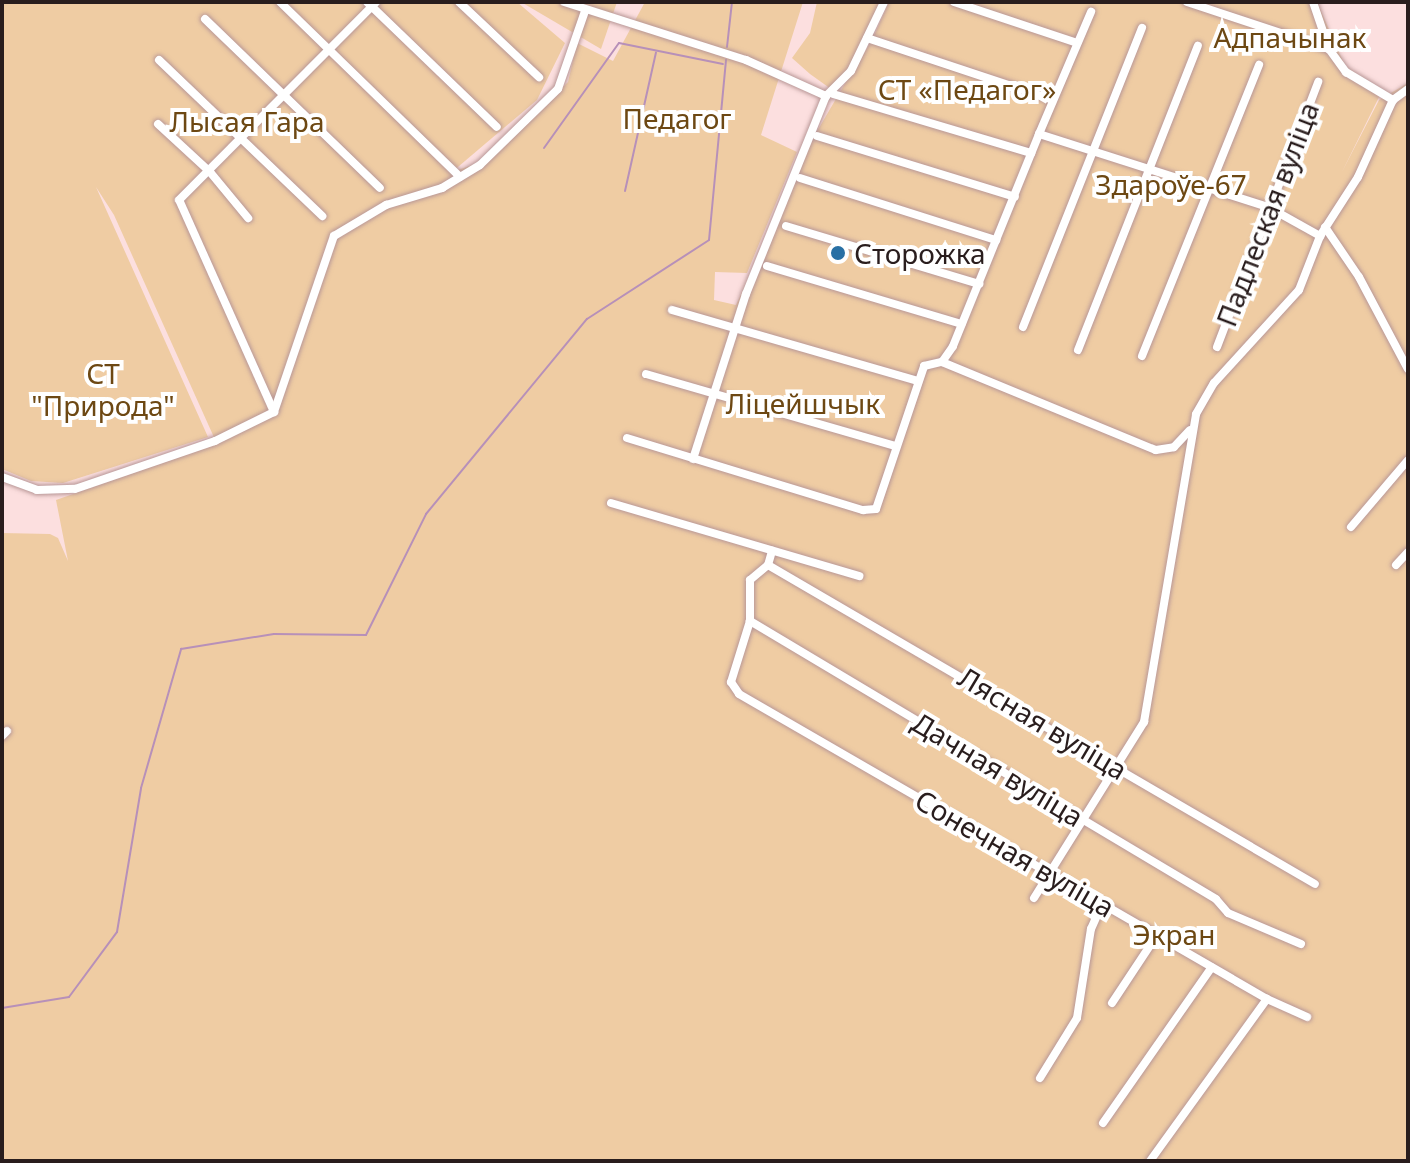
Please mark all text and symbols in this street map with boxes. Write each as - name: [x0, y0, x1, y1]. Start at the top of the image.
- park label: Адпачынак: [1214, 20, 1366, 54]
- park label: СТ «Педагог»: [878, 72, 1056, 106]
- street label: Падлеская вуліца: [1209, 97, 1325, 331]
- park label: Педагог: [622, 101, 732, 135]
- park label: Лысая Гара: [170, 104, 324, 138]
- park label: Здароўе-67: [1095, 167, 1247, 201]
- place label: Сторожка: [854, 236, 986, 270]
- marker: Сторожка: [829, 244, 847, 262]
- park label: СТ "Природа": [31, 356, 175, 422]
- park label: Ліцейшчык: [726, 386, 880, 420]
- street label: Лясная вуліца: [953, 660, 1133, 786]
- street label: Дачная вуліца: [906, 705, 1090, 833]
- street label: Сонечная вуліца: [909, 782, 1121, 924]
- park label: Экран: [1133, 917, 1215, 951]

